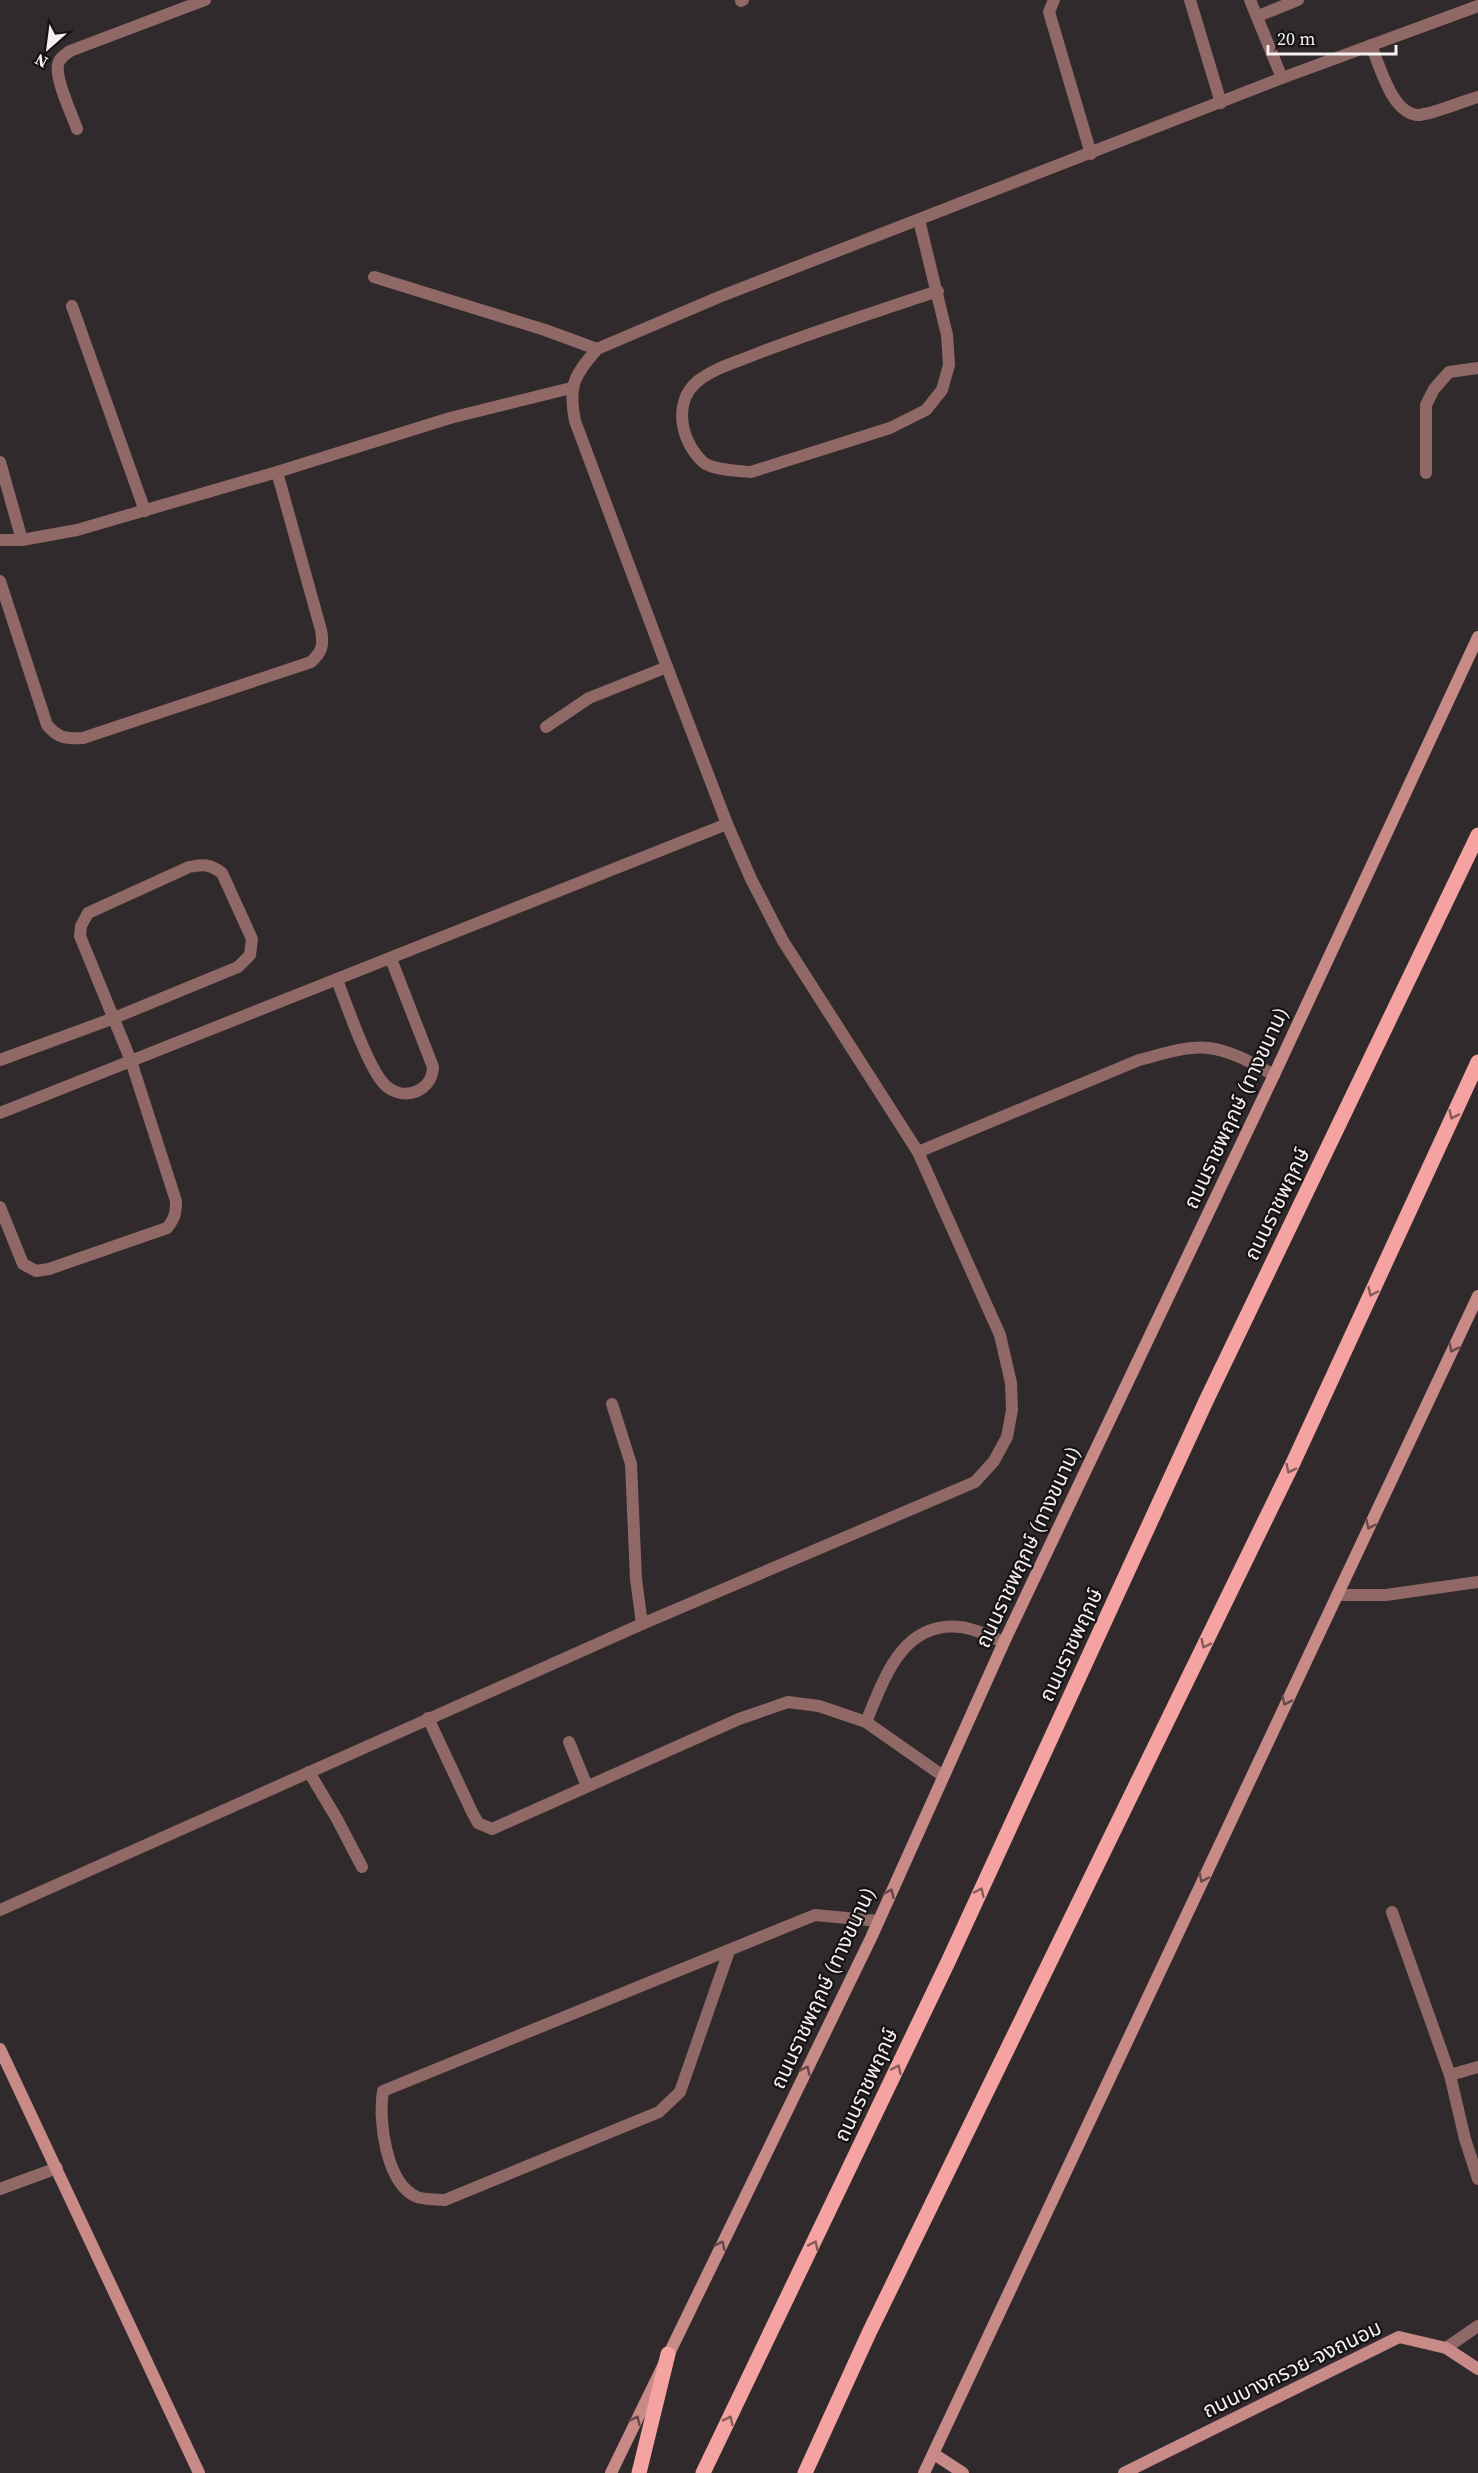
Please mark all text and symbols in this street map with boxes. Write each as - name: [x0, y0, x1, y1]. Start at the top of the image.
- north arrow: [18, 18, 78, 78]
- scale bar: [1268, 18, 1396, 56]
- text: 20 m: [1277, 26, 1315, 51]
- text: N: [30, 49, 51, 74]
- street label: ถนนราชพฤกษ์ (ทางขนาน): [1178, 1003, 1294, 1213]
- one-way arrow: [1449, 1108, 1461, 1119]
- street label: ถนนราชพฤกษ์: [1239, 1144, 1315, 1264]
- one-way arrow: [1367, 1286, 1379, 1297]
- one-way arrow: [1449, 1342, 1461, 1353]
- street label: ถนนราชพฤกษ์ (ทางขนาน): [970, 1442, 1086, 1652]
- one-way arrow: [1286, 1463, 1298, 1474]
- one-way arrow: [1365, 1518, 1377, 1529]
- street label: ถนนราชพฤกษ์: [1034, 1584, 1108, 1706]
- one-way arrow: [1200, 1638, 1212, 1649]
- one-way arrow: [1281, 1694, 1293, 1705]
- one-way arrow: [1199, 1871, 1211, 1882]
- street label: ถนนราชพฤกษ์ (ทางขนาน): [765, 1883, 881, 2093]
- one-way arrow: [973, 1888, 985, 1899]
- one-way arrow: [883, 1889, 895, 1900]
- street label: ถนนราชพฤกษ์: [829, 2024, 903, 2146]
- one-way arrow: [890, 2064, 902, 2075]
- one-way arrow: [799, 2065, 811, 2076]
- one-way arrow: [714, 2240, 725, 2251]
- one-way arrow: [806, 2240, 818, 2251]
- street label: ถนนบางกรวย-จงถนอม: [1197, 2313, 1386, 2425]
- one-way arrow: [629, 2416, 640, 2427]
- one-way arrow: [721, 2416, 733, 2427]

